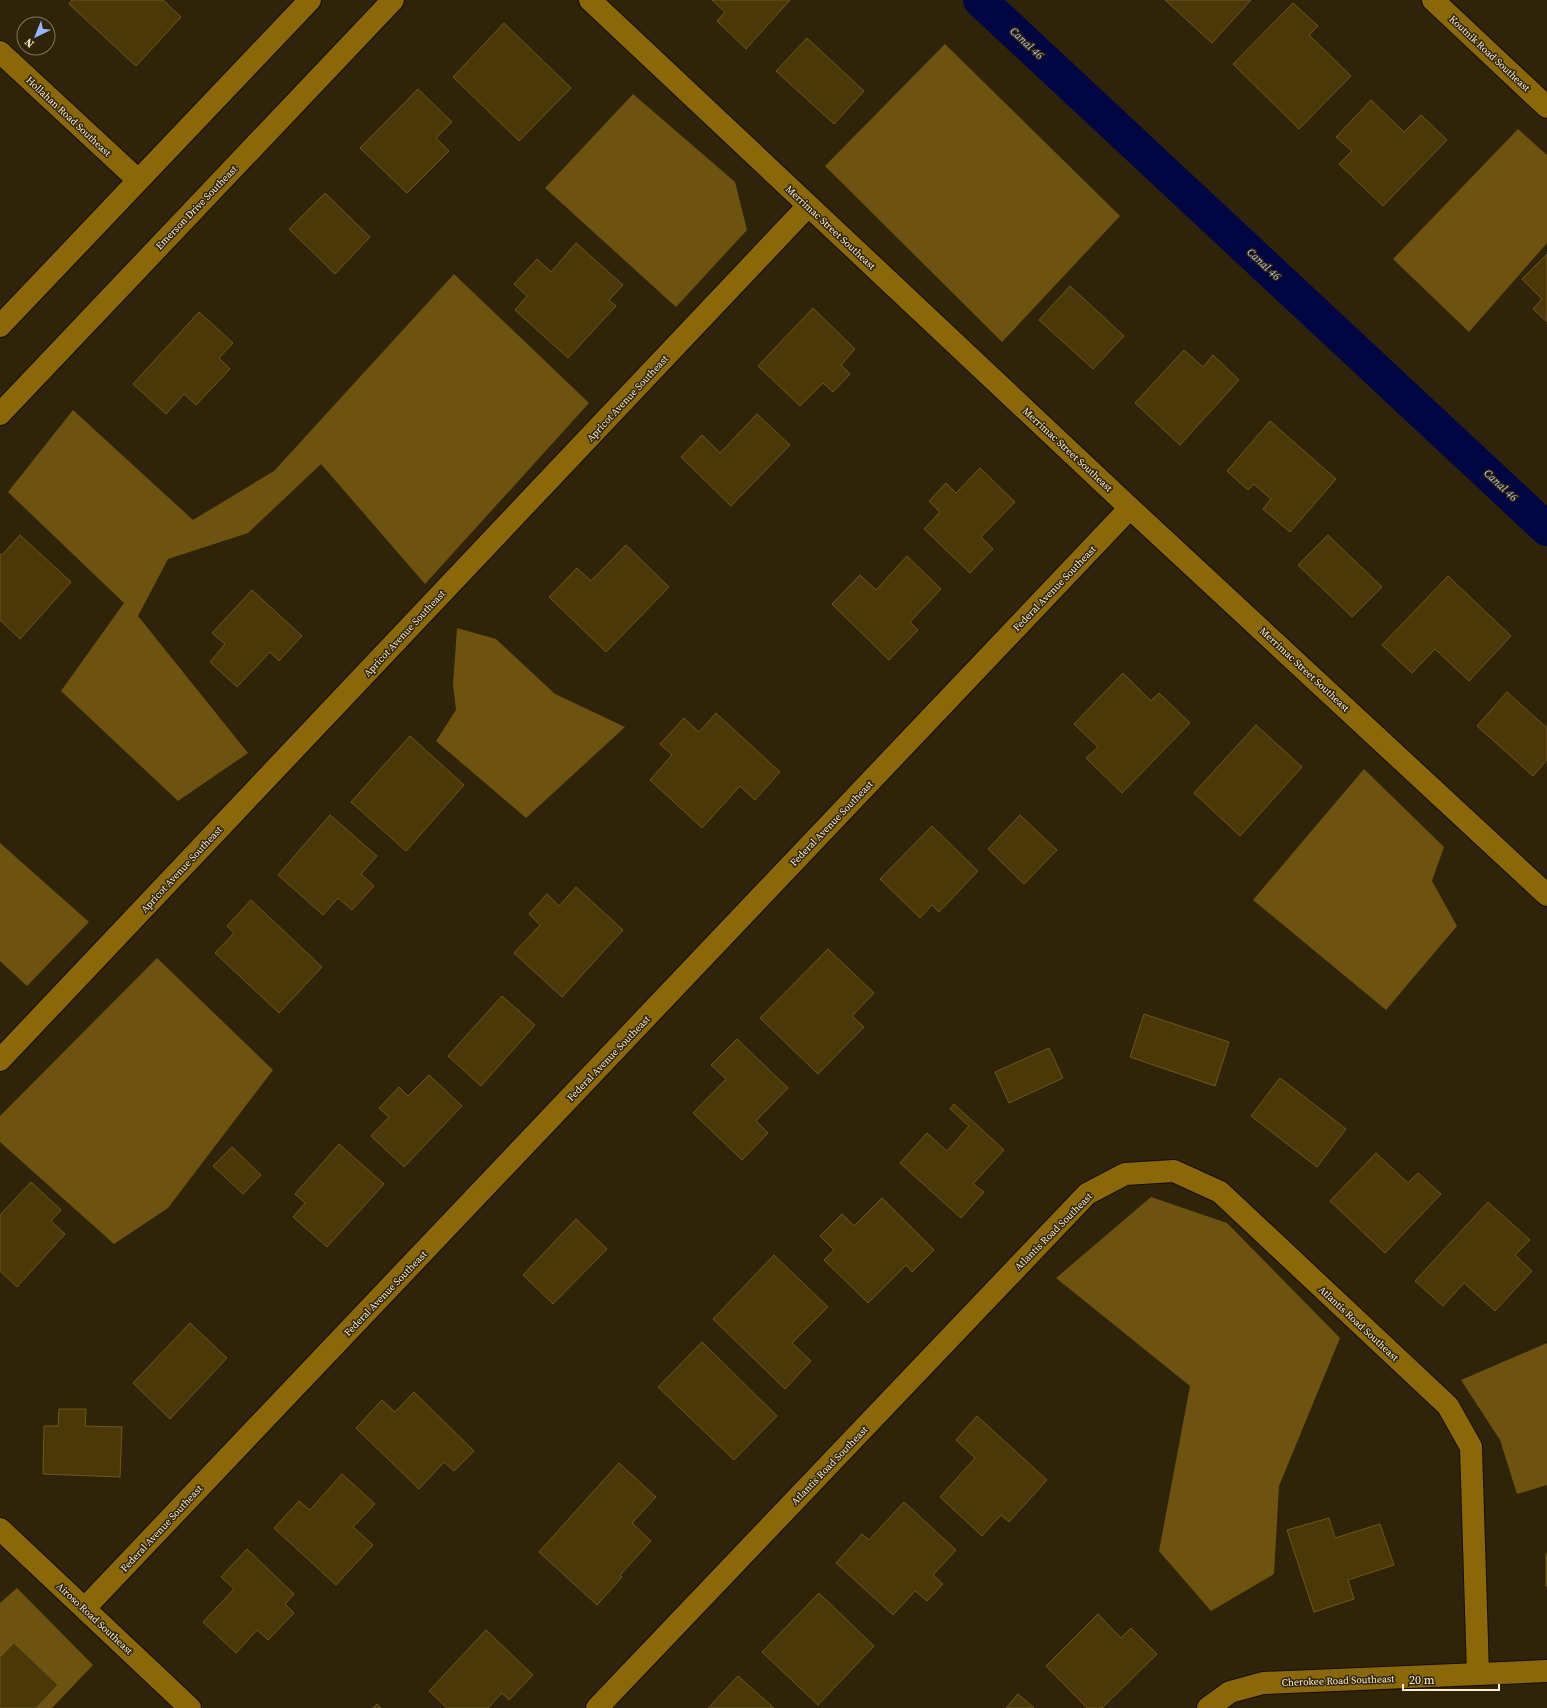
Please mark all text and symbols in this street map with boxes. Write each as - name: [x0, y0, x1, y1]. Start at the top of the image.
- street label: Koutnik Road Southeast: [1446, 12, 1533, 95]
- north arrow: [16, 16, 56, 56]
- water label: Canal 46: [1007, 24, 1047, 63]
- text: N: [21, 35, 38, 51]
- street label: Hollahan Road Southeast: [23, 74, 114, 160]
- street label: Emerson Drive Southeast: [153, 162, 241, 252]
- street label: Merrimac Street Southeast: [783, 182, 879, 273]
- water label: Canal 46: [1244, 245, 1284, 284]
- street label: Apricot Avenue Southeast: [584, 352, 671, 444]
- street label: Merrimac Street Southeast: [1020, 404, 1116, 495]
- water label: Canal 46: [1481, 466, 1521, 505]
- street label: Federal Avenue Southeast: [1010, 542, 1099, 634]
- street label: Apricot Avenue Southeast: [361, 587, 448, 679]
- street label: Merrimac Street Southeast: [1257, 624, 1353, 715]
- street label: Federal Avenue Southeast: [787, 777, 876, 869]
- street label: Apricot Avenue Southeast: [138, 823, 225, 915]
- street label: Federal Avenue Southeast: [564, 1012, 653, 1104]
- street label: Atlantis Road Southeast: [1012, 1189, 1096, 1273]
- street label: Federal Avenue Southeast: [341, 1247, 430, 1339]
- street label: Atlantis Road Southeast: [1316, 1283, 1402, 1364]
- street label: Atlantis Road Southeast: [788, 1423, 871, 1508]
- street label: Federal Avenue Southeast: [118, 1482, 206, 1575]
- street label: Airoso Road Southeast: [54, 1580, 136, 1658]
- scale bar: [1403, 1666, 1499, 1692]
- street label: Cherokee Road Southeast: [1281, 1672, 1395, 1689]
- text: 20 m: [1409, 1672, 1435, 1688]

